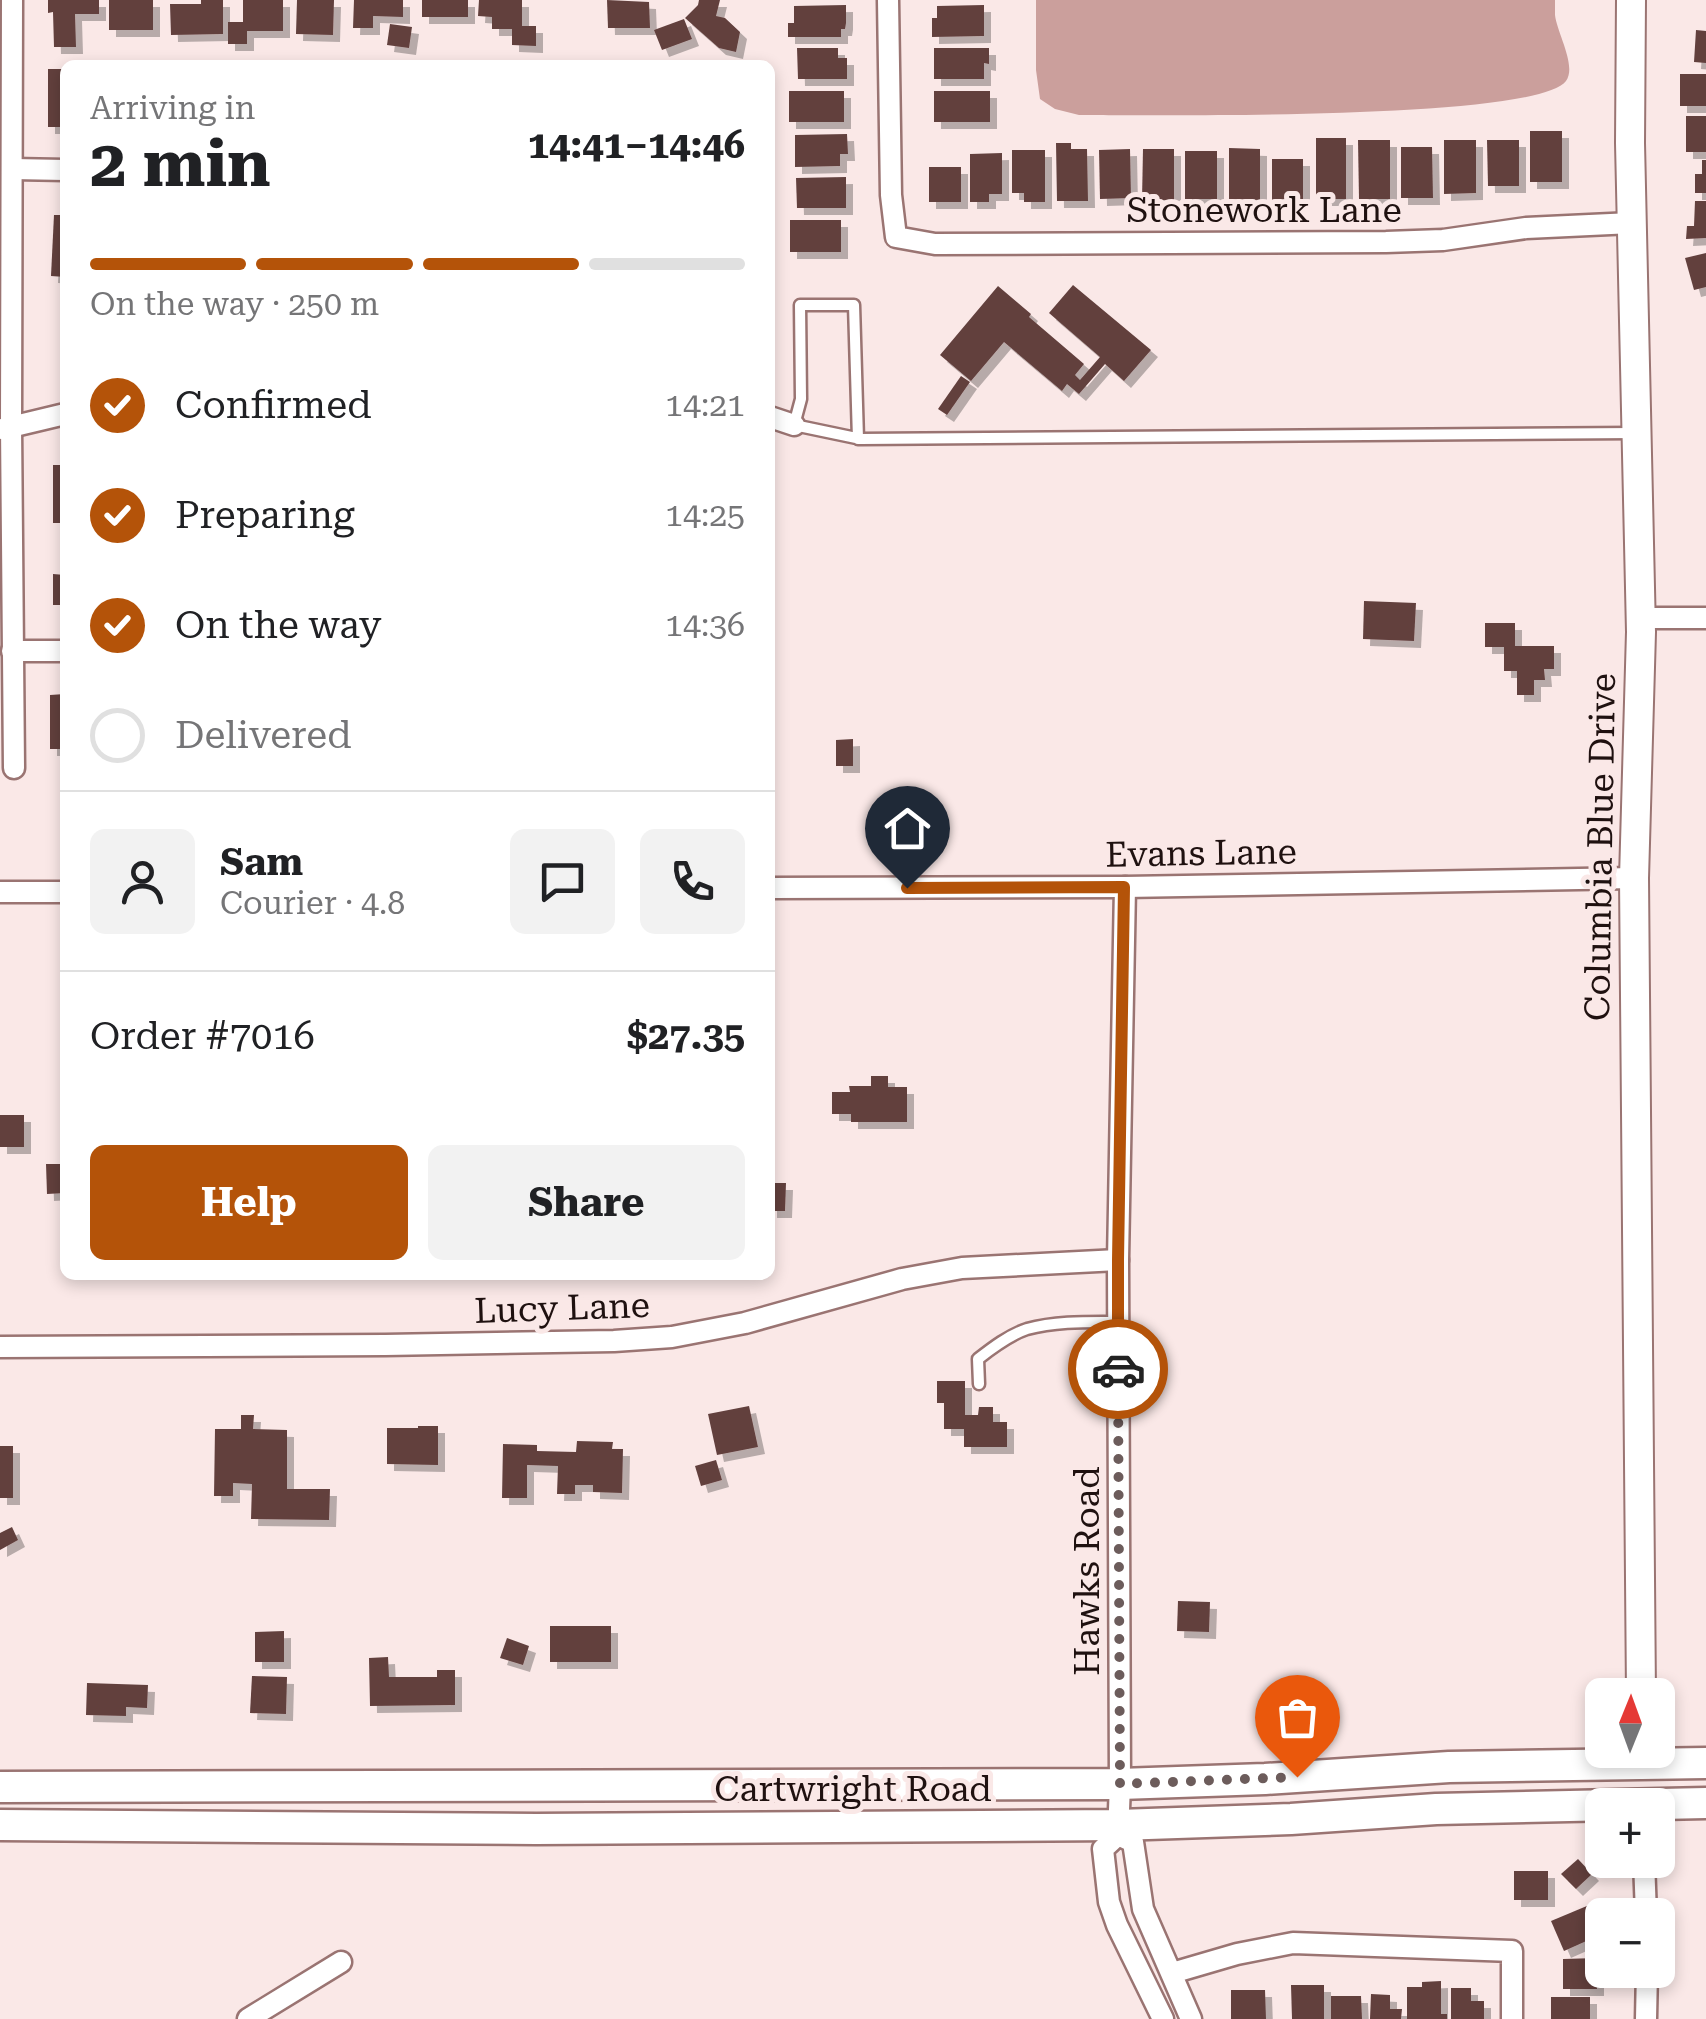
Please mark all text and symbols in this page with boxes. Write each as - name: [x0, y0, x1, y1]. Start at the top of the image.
- text: Arriving in: [90, 89, 255, 127]
- text: 14:41–14:46: [528, 123, 745, 167]
- text: 2 min: [90, 126, 271, 202]
- street label: Stonework Lane: [1126, 190, 1402, 231]
- text: On the way · 250 m: [90, 285, 379, 323]
- icon: check: [90, 378, 145, 433]
- text: Confirmed: [175, 383, 372, 427]
- text: 14:21: [665, 386, 745, 424]
- icon: check: [90, 488, 145, 543]
- text: Preparing: [175, 493, 355, 537]
- text: 14:25: [665, 496, 745, 534]
- icon: check: [90, 598, 145, 653]
- text: On the way: [175, 603, 381, 647]
- text: 14:36: [665, 606, 745, 644]
- street label: Columbia Blue Drive: [1577, 673, 1624, 1021]
- text: Delivered: [175, 713, 352, 757]
- pin: [865, 786, 950, 889]
- icon: home: [880, 801, 935, 856]
- button: person: [90, 829, 195, 934]
- button: chat: [510, 829, 615, 934]
- button: phone: [640, 829, 745, 934]
- street label: Evans Lane: [1105, 831, 1297, 876]
- text: Sam: [220, 840, 303, 884]
- text: Courier · 4.8: [220, 884, 405, 922]
- text: Order #7016: [90, 1014, 315, 1058]
- text: $27.35: [627, 1014, 745, 1058]
- button: Help: [90, 1145, 408, 1260]
- button: Share: [428, 1145, 745, 1260]
- street label: Lucy Lane: [474, 1285, 650, 1332]
- courier: [1068, 1319, 1168, 1419]
- icon: car: [1091, 1342, 1146, 1397]
- street label: Hawks Road: [1067, 1466, 1108, 1676]
- pin: [1255, 1675, 1340, 1778]
- north arrow: [1585, 1678, 1675, 1768]
- map controls: [1585, 1678, 1675, 1988]
- icon: bag: [1270, 1690, 1325, 1745]
- street label: Cartwright Road: [714, 1769, 992, 1810]
- button: +: [1585, 1788, 1675, 1878]
- button: −: [1585, 1898, 1675, 1988]

